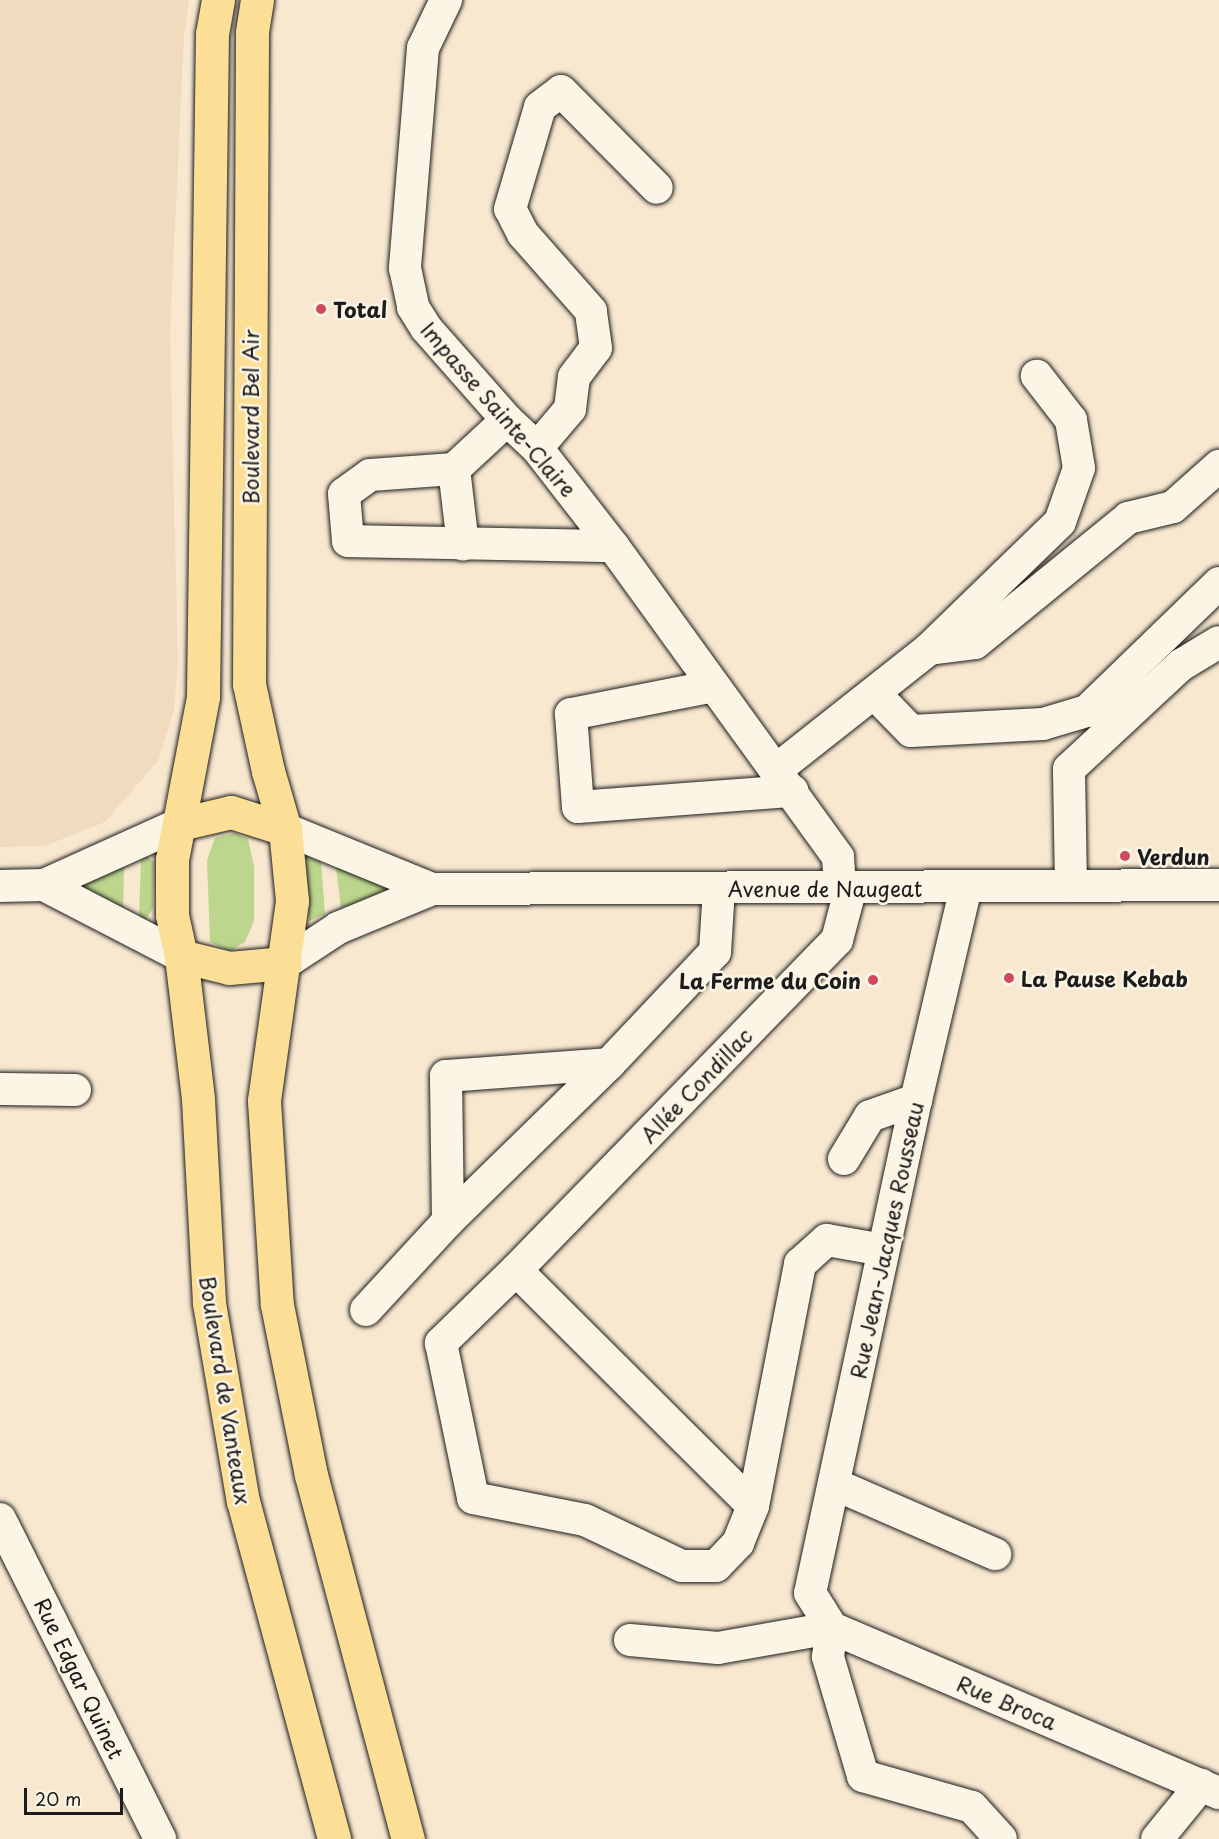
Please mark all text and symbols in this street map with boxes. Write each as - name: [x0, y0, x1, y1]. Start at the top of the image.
- place label: Total: [333, 296, 387, 322]
- marker: Total: [314, 302, 328, 316]
- street label: Impasse Sainte-Claire: [416, 317, 582, 501]
- street label: Boulevard Bel Air: [237, 329, 263, 505]
- place label: Verdun: [1137, 843, 1210, 869]
- marker: Verdun: [1118, 849, 1132, 863]
- street label: Avenue de Naugeat: [728, 875, 922, 901]
- place label: La Pause Kebab: [1021, 965, 1187, 991]
- place label: La Ferme du Coin: [676, 967, 861, 993]
- marker: La Pause Kebab: [1002, 971, 1016, 985]
- marker: La Ferme du Coin: [866, 973, 880, 987]
- street label: Allée Condillac: [634, 1022, 758, 1148]
- street label: Rue Jean-Jacques Rousseau: [844, 1097, 928, 1383]
- street label: Boulevard de Vanteaux: [196, 1274, 256, 1506]
- street label: Rue Edgar Quinet: [30, 1593, 130, 1763]
- street label: Rue Broca: [953, 1670, 1061, 1734]
- scale bar: [27, 1776, 126, 1814]
- text: 20 m: [35, 1785, 81, 1812]

